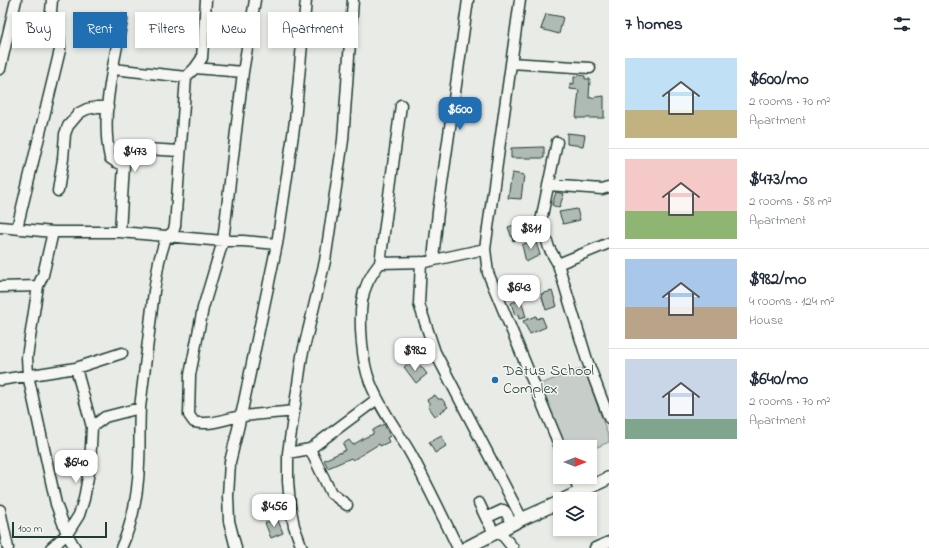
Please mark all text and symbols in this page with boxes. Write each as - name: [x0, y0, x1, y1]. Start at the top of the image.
- chip: Buy: [12, 12, 65, 48]
- chip: Rent: [73, 12, 127, 48]
- chip: Filters: [135, 12, 199, 48]
- chip: New: [207, 12, 260, 48]
- chip: Apartment: [268, 12, 358, 48]
- text: 7 homes: [625, 12, 683, 37]
- icon: filters: [891, 13, 913, 35]
- text: $600/mo: [749, 67, 809, 92]
- icon: home: [657, 74, 705, 122]
- text: 2 rooms · 70 m²: [749, 92, 830, 111]
- pin: $600: [436, 97, 484, 131]
- text: $600: [448, 100, 472, 119]
- text: Apartment: [749, 111, 806, 130]
- pin: $473: [111, 139, 159, 173]
- text: $473: [123, 142, 147, 161]
- text: $473/mo: [749, 167, 808, 192]
- icon: home: [657, 175, 705, 223]
- text: 2 rooms · 58 m²: [749, 192, 832, 211]
- text: Apartment: [749, 211, 806, 230]
- pin: $811: [507, 216, 555, 250]
- text: $811: [520, 219, 542, 238]
- text: $982/mo: [749, 267, 807, 292]
- pin: $643: [495, 275, 543, 309]
- icon: home: [657, 275, 705, 323]
- text: $643: [507, 278, 531, 297]
- text: 4 rooms · 124 m²: [749, 292, 834, 311]
- text: House: [749, 311, 783, 330]
- pin: $982: [391, 338, 439, 372]
- text: $982: [403, 341, 427, 360]
- place label: Datus School Complex: [502, 359, 594, 401]
- text: $640/mo: [749, 367, 808, 392]
- marker: Datus School Complex: [490, 375, 500, 385]
- icon: home: [657, 375, 705, 423]
- text: 2 rooms · 70 m²: [749, 392, 830, 411]
- text: Apartment: [749, 411, 806, 430]
- north arrow: [553, 440, 597, 484]
- map controls: [553, 440, 597, 536]
- pin: $640: [52, 450, 100, 484]
- text: $640: [64, 453, 88, 472]
- button: layers: [553, 492, 597, 536]
- pin: $456: [250, 494, 298, 528]
- text: $456: [261, 497, 287, 516]
- scale bar: [12, 520, 107, 539]
- text: 100 m: [18, 521, 42, 537]

